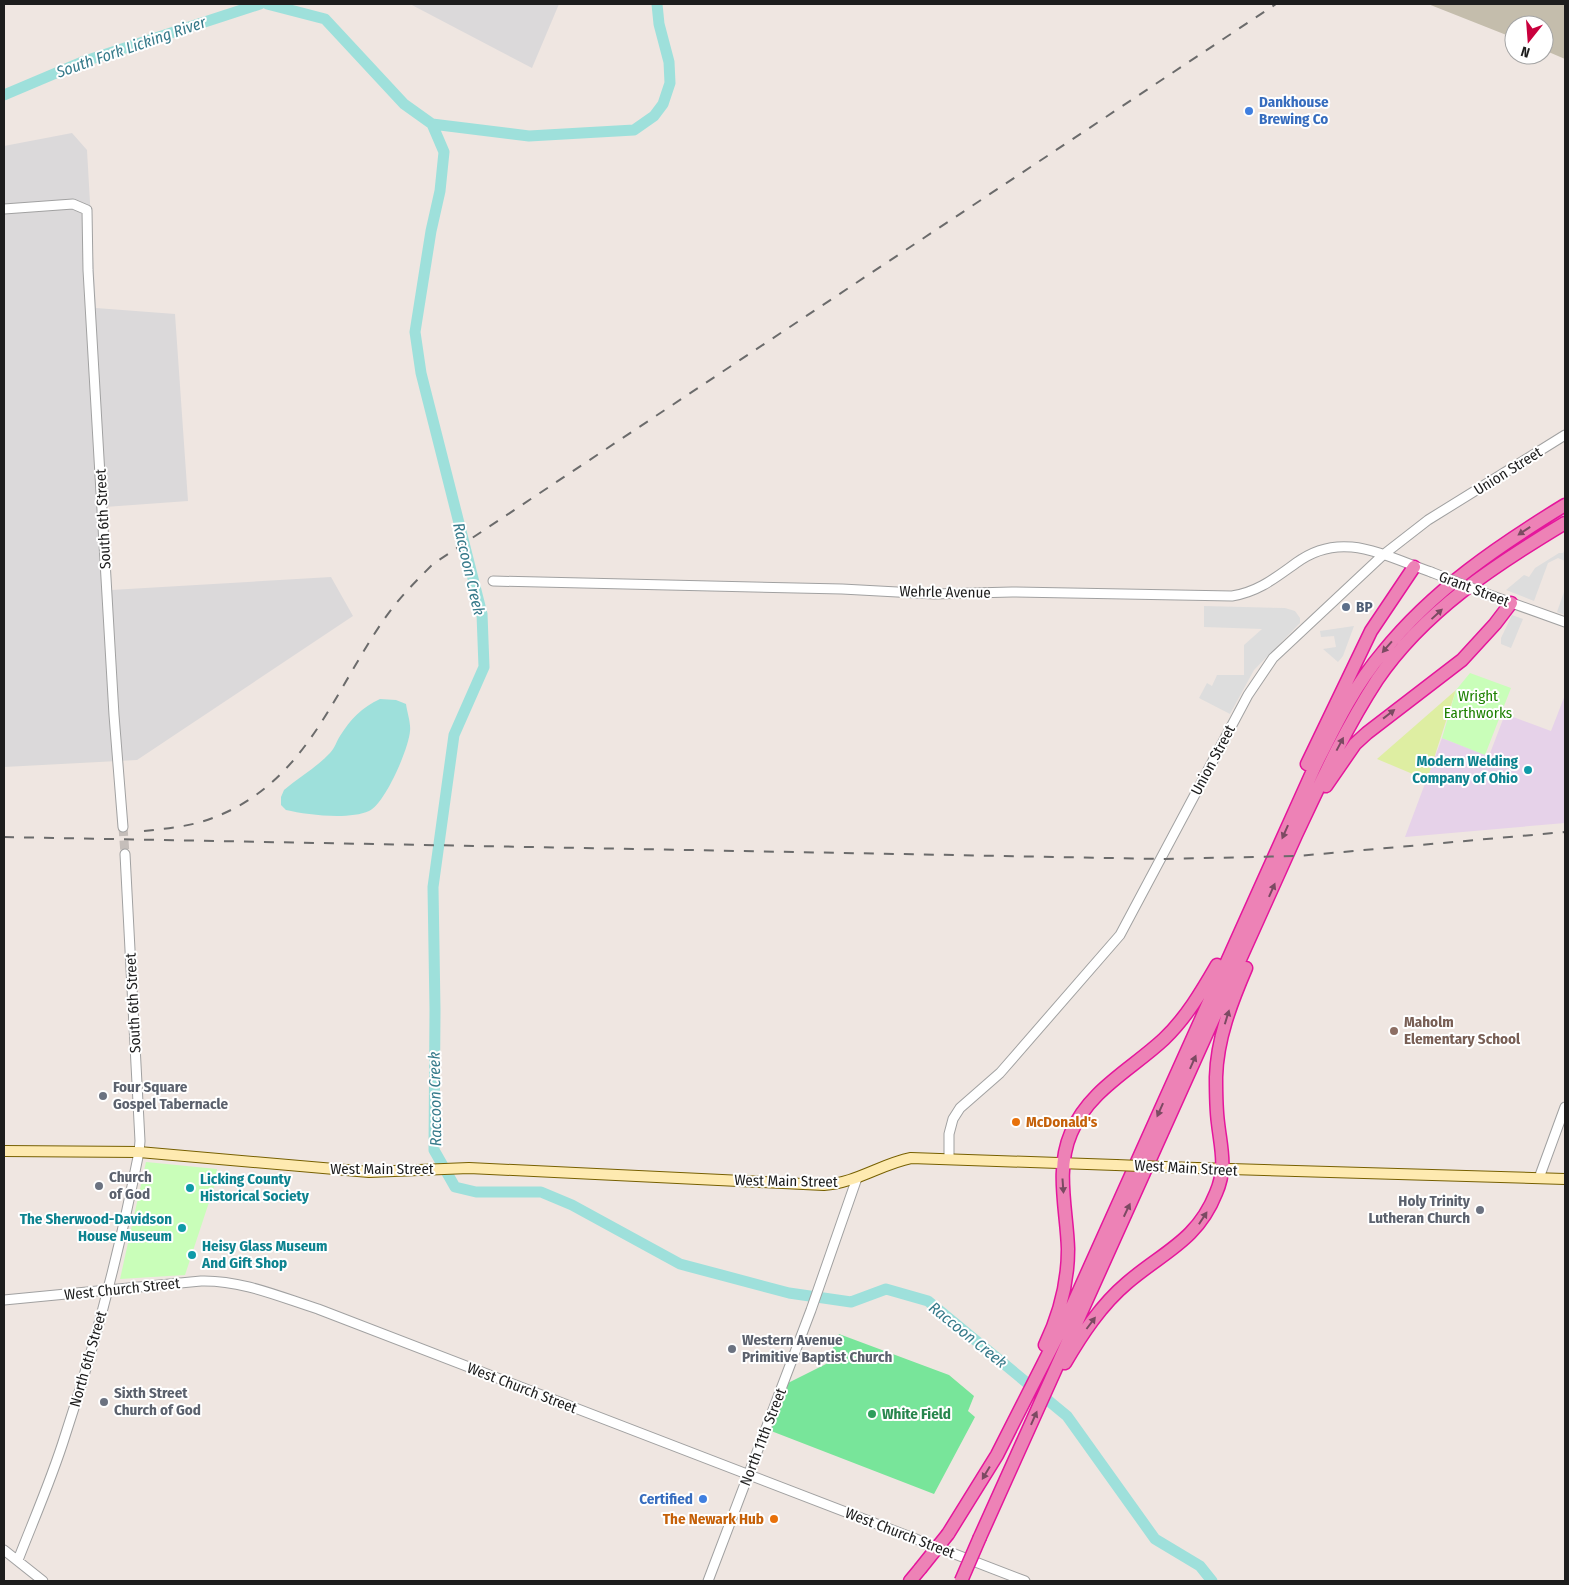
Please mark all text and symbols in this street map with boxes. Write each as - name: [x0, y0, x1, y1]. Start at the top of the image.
- water label: South Fork Licking River: [53, 12, 209, 82]
- north arrow: [1504, 15, 1554, 65]
- text: N: [1519, 43, 1532, 61]
- place label: Dankhouse Brewing Co: [1259, 93, 1329, 128]
- marker: Dankhouse Brewing Co: [1243, 105, 1255, 117]
- street label: Union Street: [1471, 443, 1545, 499]
- street label: South 6th Street: [91, 468, 115, 569]
- water label: Raccoon Creek: [449, 521, 489, 617]
- one-way arrow: [1517, 526, 1531, 536]
- street label: Grant Street: [1436, 567, 1512, 611]
- street label: Wehrle Avenue: [899, 582, 991, 602]
- place label: BP: [1356, 598, 1373, 616]
- marker: BP: [1340, 601, 1352, 613]
- one-way arrow: [1430, 608, 1442, 620]
- one-way arrow: [1381, 640, 1393, 652]
- park label: Wright Earthworks: [1444, 687, 1512, 722]
- one-way arrow: [1382, 709, 1396, 719]
- street label: Union Street: [1187, 722, 1239, 798]
- one-way arrow: [1336, 737, 1344, 751]
- place label: Modern Welding Company of Ohio: [1412, 752, 1519, 787]
- marker: Modern Welding Company of Ohio: [1522, 764, 1534, 776]
- one-way arrow: [1281, 825, 1289, 839]
- one-way arrow: [1268, 883, 1276, 897]
- street label: South 6th Street: [121, 952, 145, 1053]
- one-way arrow: [1224, 1010, 1232, 1025]
- place label: Maholm Elementary School: [1404, 1013, 1521, 1048]
- marker: Maholm Elementary School: [1388, 1025, 1400, 1037]
- water label: Raccoon Creek: [425, 1051, 445, 1146]
- one-way arrow: [1190, 1055, 1198, 1069]
- place label: Four Square Gospel Tabernacle: [113, 1078, 229, 1113]
- marker: Four Square Gospel Tabernacle: [97, 1090, 109, 1102]
- one-way arrow: [1155, 1103, 1163, 1117]
- place label: McDonald's: [1026, 1113, 1098, 1131]
- marker: McDonald's: [1010, 1116, 1022, 1128]
- street label: West Main Street: [1134, 1156, 1238, 1180]
- street label: West Main Street: [330, 1160, 434, 1178]
- place label: Church of God: [109, 1168, 152, 1203]
- place label: Licking County Historical Society: [200, 1170, 310, 1205]
- street label: West Main Street: [734, 1171, 838, 1191]
- one-way arrow: [1060, 1178, 1068, 1194]
- marker: Church of God: [93, 1180, 105, 1192]
- marker: Licking County Historical Society: [184, 1182, 196, 1194]
- place label: Holy Trinity Lutheran Church: [1368, 1192, 1471, 1227]
- one-way arrow: [1124, 1203, 1132, 1217]
- marker: Holy Trinity Lutheran Church: [1474, 1204, 1486, 1216]
- place label: The Sherwood-Davidson House Museum: [20, 1210, 172, 1245]
- one-way arrow: [1199, 1212, 1208, 1225]
- marker: The Sherwood-Davidson House Museum: [176, 1222, 188, 1234]
- place label: Heisy Glass Museum And Gift Shop: [201, 1237, 328, 1272]
- marker: Heisy Glass Museum And Gift Shop: [186, 1249, 198, 1261]
- street label: West Church Street: [63, 1274, 181, 1304]
- water label: Raccoon Creek: [925, 1298, 1011, 1372]
- street label: North 6th Street: [66, 1309, 110, 1409]
- one-way arrow: [1086, 1317, 1097, 1330]
- place label: Western Avenue Primitive Baptist Church: [742, 1331, 892, 1366]
- marker: Western Avenue Primitive Baptist Church: [726, 1343, 738, 1355]
- street label: West Church Street: [465, 1359, 580, 1417]
- place label: Sixth Street Church of God: [114, 1384, 201, 1419]
- street label: North 11th Street: [736, 1385, 790, 1488]
- marker: Sixth Street Church of God: [98, 1396, 110, 1408]
- place label: White Field: [882, 1405, 951, 1423]
- marker: White Field: [866, 1408, 878, 1420]
- one-way arrow: [1030, 1411, 1038, 1425]
- one-way arrow: [982, 1467, 991, 1480]
- place label: Certified: [639, 1490, 693, 1508]
- marker: Certified: [697, 1493, 709, 1505]
- street label: West Church Street: [843, 1504, 958, 1562]
- place label: The Newark Hub: [663, 1510, 764, 1528]
- marker: The Newark Hub: [768, 1513, 780, 1525]

